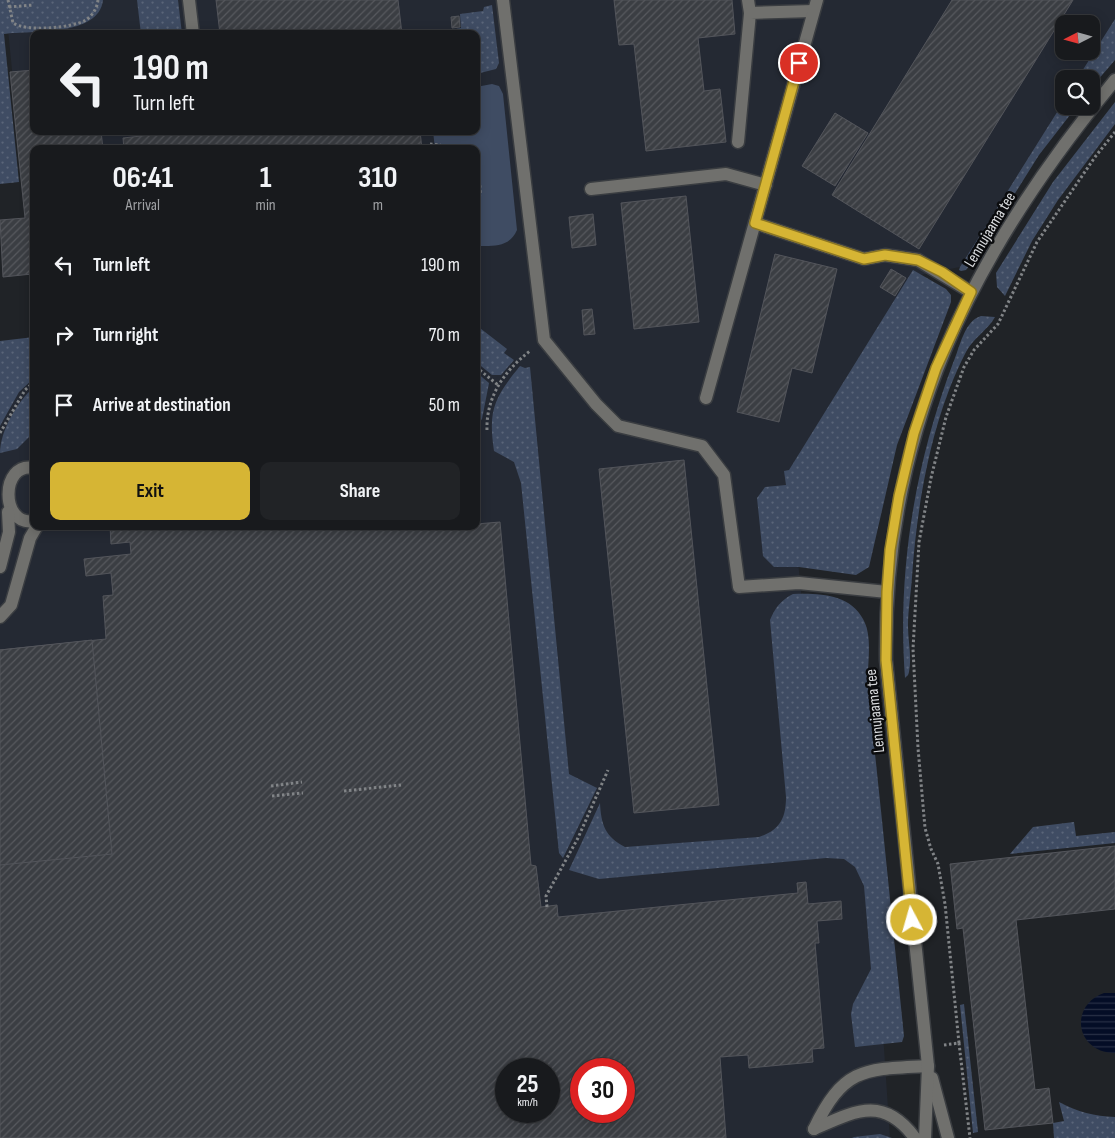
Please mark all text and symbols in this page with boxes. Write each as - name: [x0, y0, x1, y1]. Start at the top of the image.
- north arrow: [1055, 15, 1100, 60]
- map controls: [1055, 15, 1100, 115]
- pin: [778, 42, 820, 84]
- text: 190 m: [133, 47, 209, 90]
- icon: arrive: [785, 49, 813, 77]
- icon: left: [50, 50, 115, 115]
- button: search: [1055, 70, 1100, 115]
- text: Turn left: [133, 90, 195, 117]
- text: 06:41: [112, 160, 173, 196]
- text: 1: [260, 160, 272, 196]
- text: 310: [358, 160, 398, 196]
- street label: Lennujaama tee: [960, 189, 1020, 271]
- text: Arrival: [126, 196, 160, 215]
- text: min: [256, 196, 276, 215]
- text: m: [373, 196, 383, 215]
- icon: left: [50, 251, 78, 279]
- text: Turn left: [93, 254, 150, 277]
- text: 190 m: [421, 254, 460, 277]
- icon: right: [50, 321, 78, 349]
- text: Turn right: [93, 324, 158, 347]
- text: 70 m: [429, 324, 460, 347]
- icon: arrive: [50, 391, 78, 419]
- text: Arrive at destination: [93, 394, 231, 417]
- text: 50 m: [429, 394, 460, 417]
- button: Exit: [50, 462, 250, 520]
- button: Share: [260, 462, 460, 520]
- street label: Lennujaama tee: [862, 668, 889, 754]
- position arrow: [885, 893, 937, 945]
- speed limit sign: 30: [570, 1058, 635, 1123]
- text: 25: [517, 1069, 538, 1100]
- text: km/h: [517, 1095, 538, 1110]

